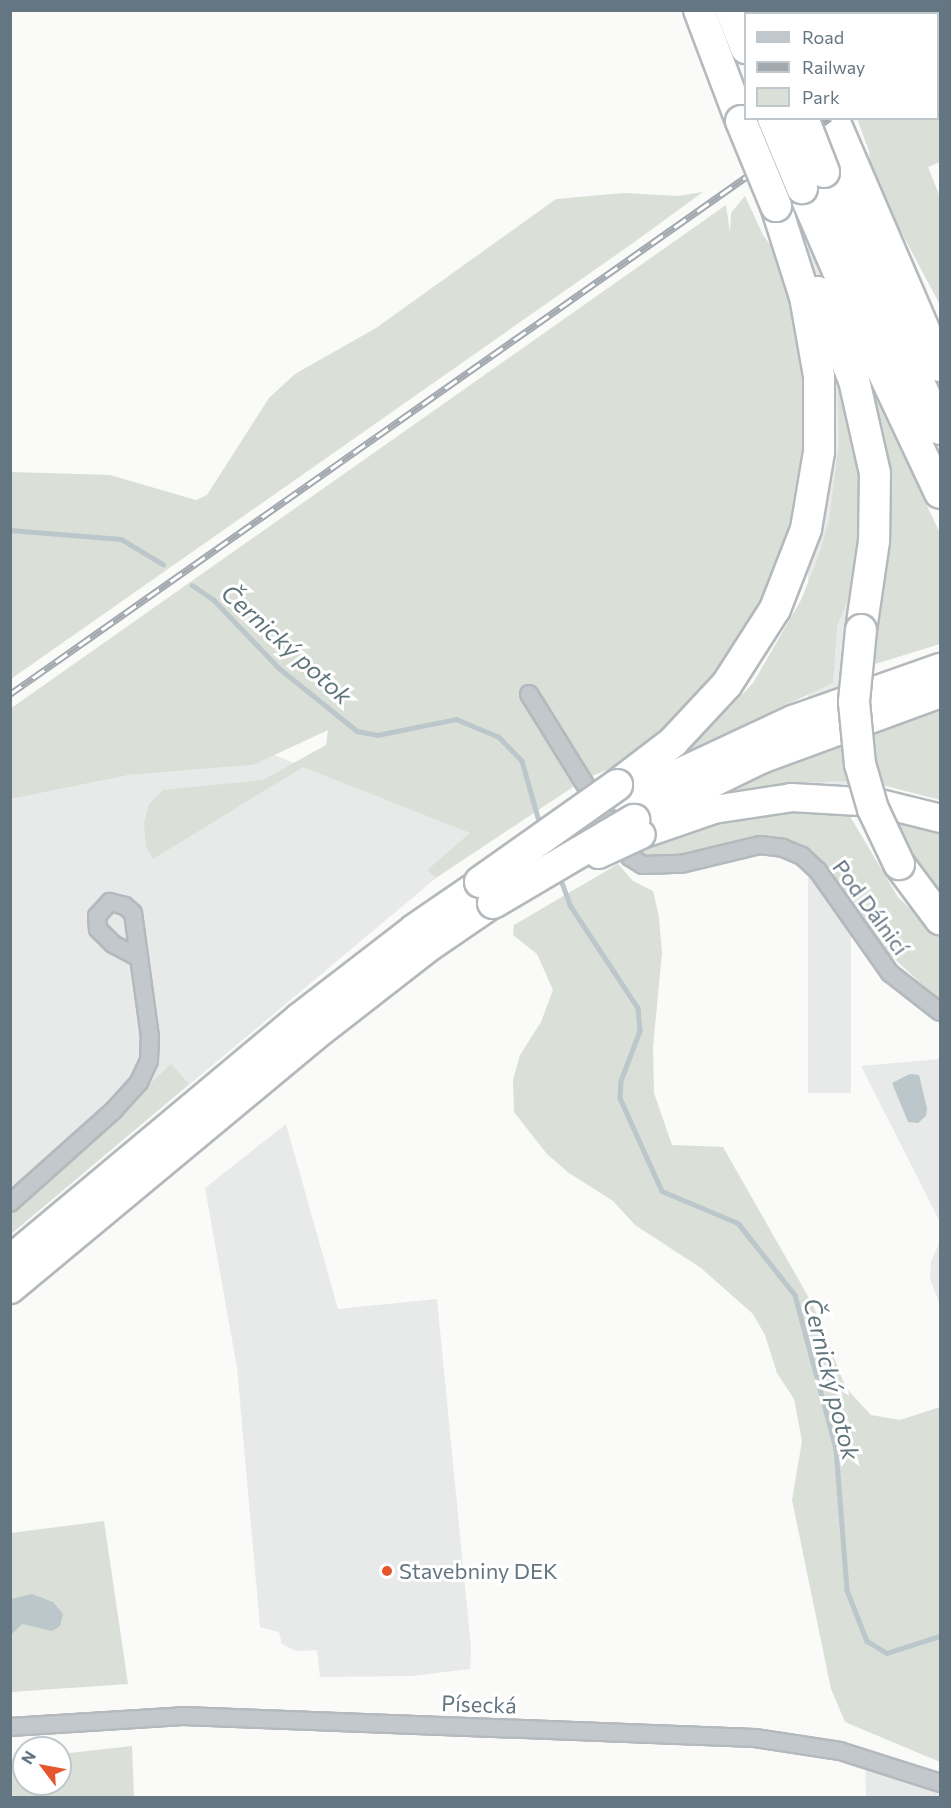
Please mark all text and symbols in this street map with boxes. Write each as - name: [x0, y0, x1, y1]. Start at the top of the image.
- legend: [744, 12, 939, 120]
- text: Road: [802, 26, 844, 48]
- text: Railway: [802, 56, 865, 78]
- text: Park: [802, 86, 840, 108]
- water label: Černický potok: [216, 578, 358, 710]
- street label: Pod Dálnicí: [828, 854, 914, 960]
- water label: Černický potok: [798, 1295, 866, 1463]
- place label: Stavebniny DEK: [399, 1558, 558, 1584]
- marker: Stavebniny DEK: [380, 1564, 394, 1578]
- street label: Písecká: [441, 1689, 517, 1719]
- north arrow: [12, 1736, 72, 1796]
- text: N: [17, 1747, 39, 1767]

